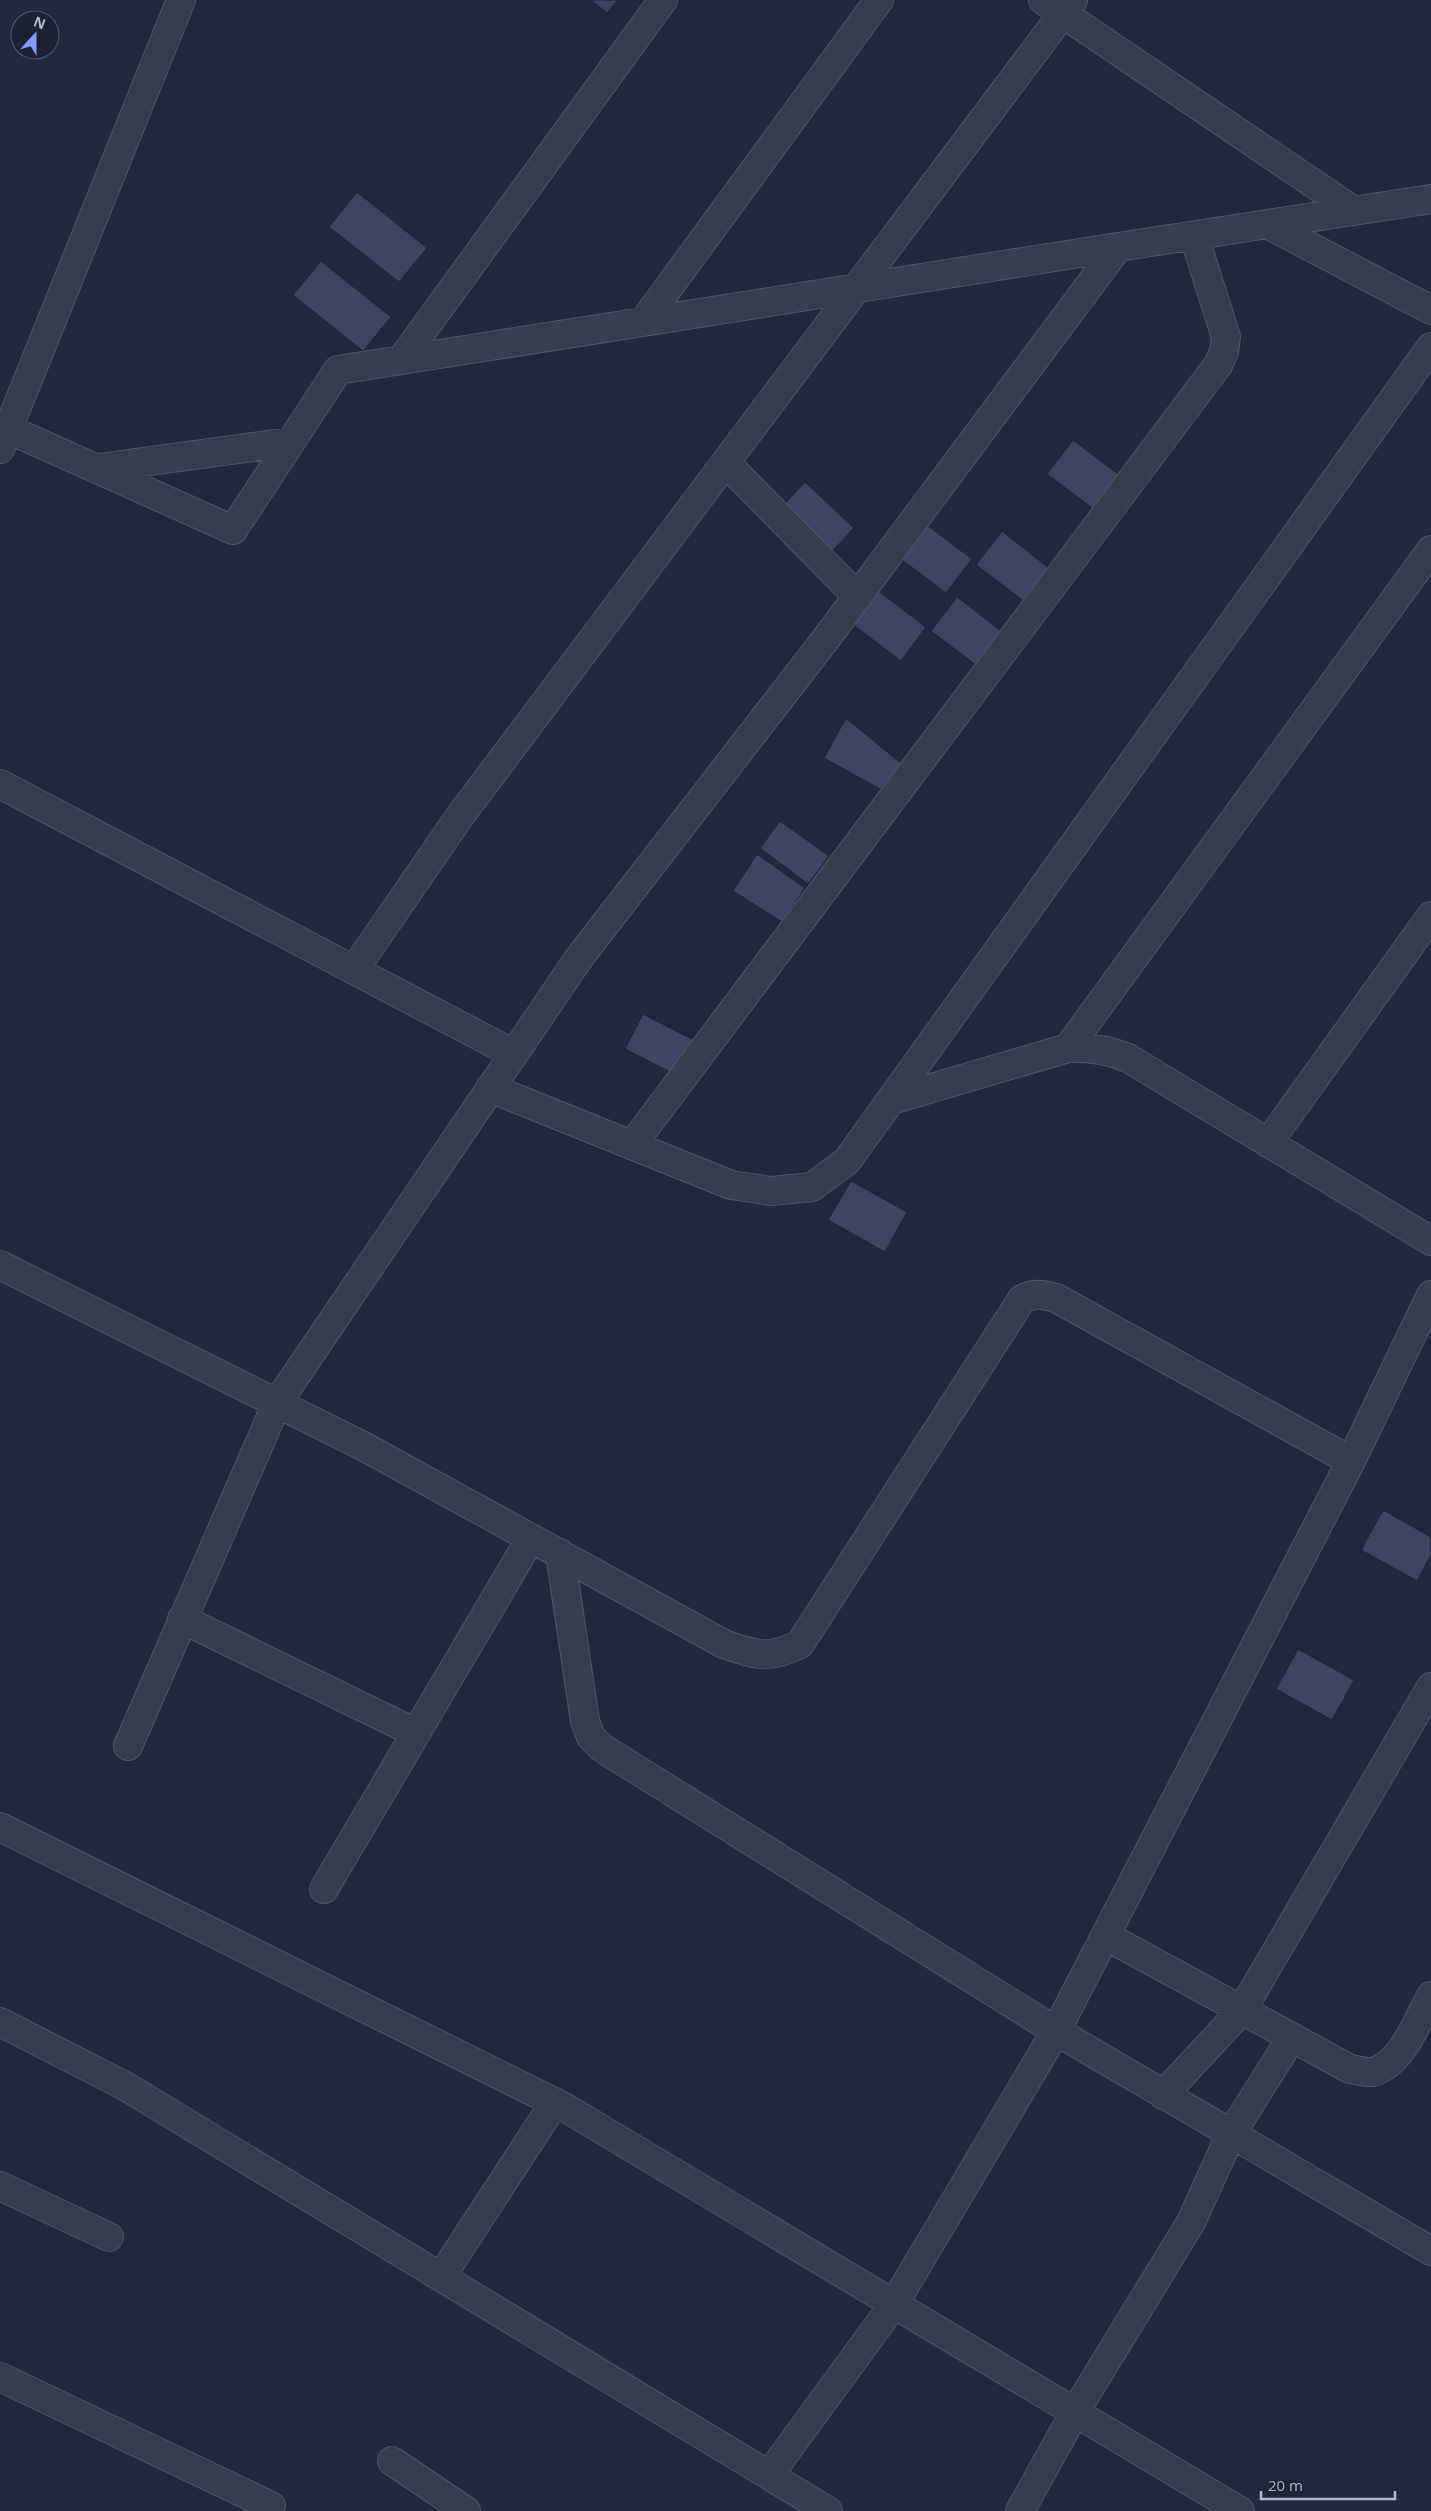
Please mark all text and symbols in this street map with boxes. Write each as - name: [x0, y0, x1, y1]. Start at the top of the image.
- north arrow: [10, 10, 60, 60]
- text: N: [31, 11, 49, 33]
- scale bar: [1261, 2468, 1395, 2500]
- text: 20 m: [1268, 2475, 1303, 2495]

